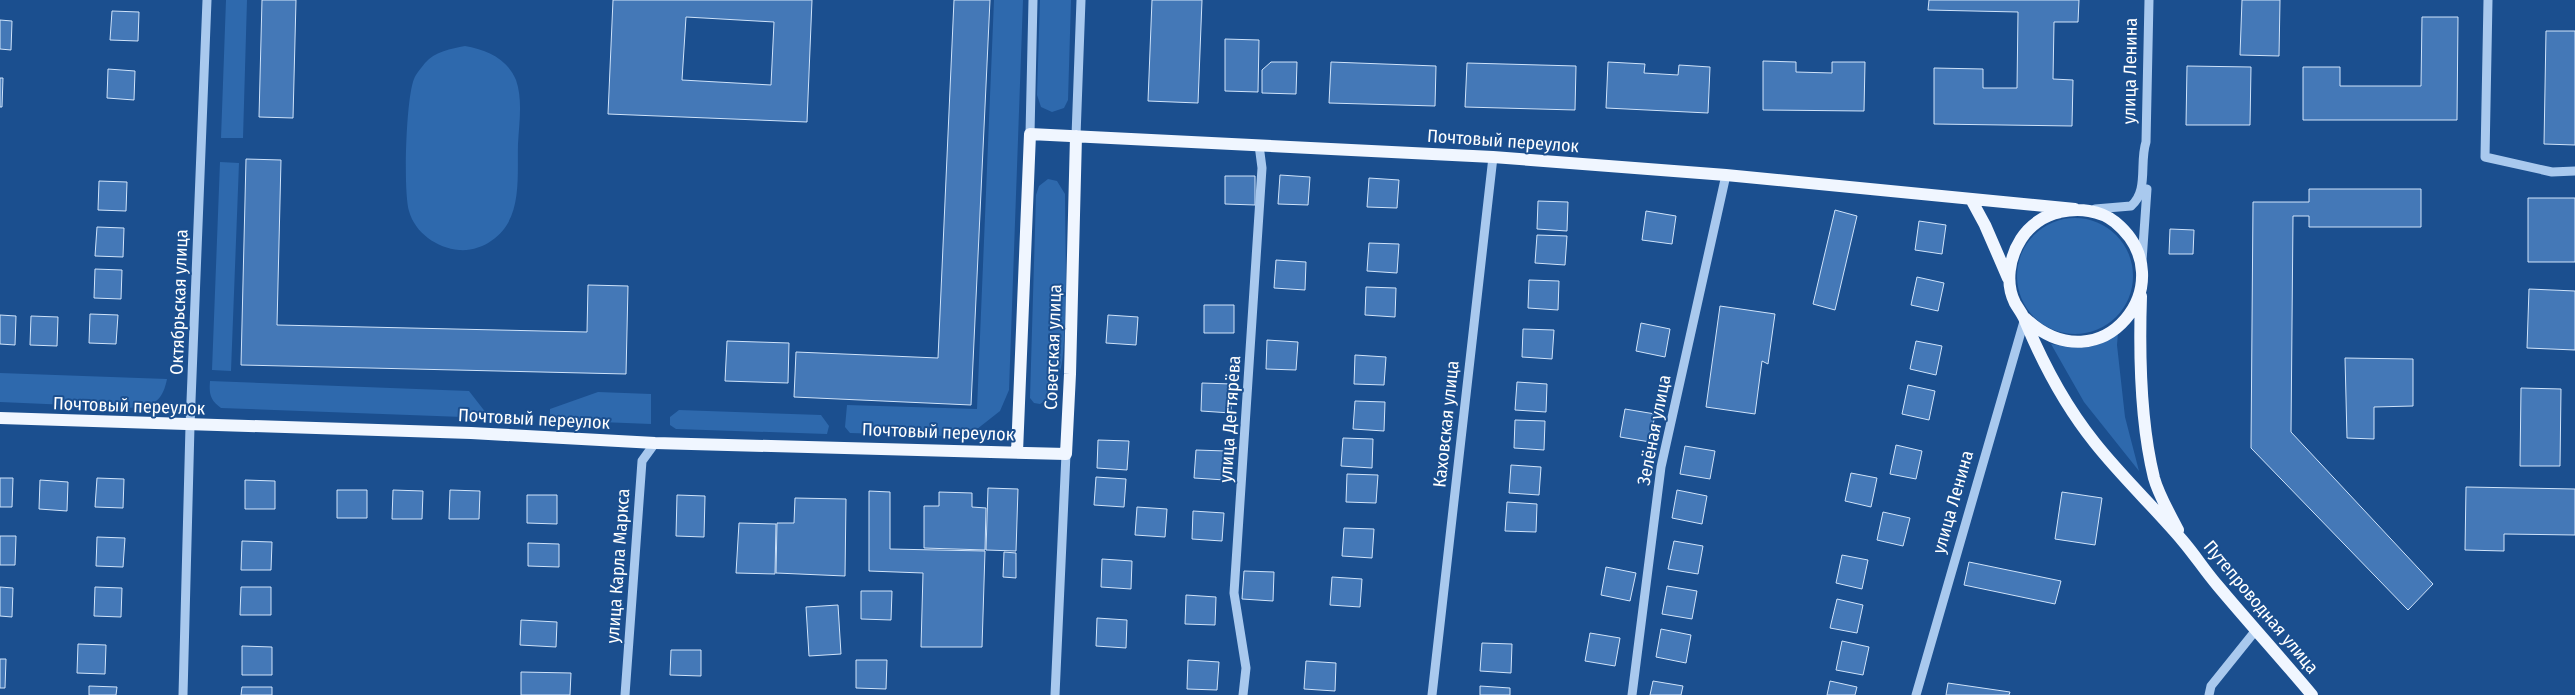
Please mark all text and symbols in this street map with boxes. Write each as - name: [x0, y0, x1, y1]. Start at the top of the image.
- street label: улица Ленина: [2118, 17, 2142, 124]
- street label: Почтовый переулок: [1426, 125, 1580, 157]
- street label: Октябрьская улица: [165, 229, 193, 375]
- street label: Советская улица: [1040, 284, 1066, 410]
- street label: улица Дегтярёва: [1215, 355, 1245, 483]
- street label: Каховская улица: [1428, 359, 1464, 489]
- street label: Зелёная улица: [1633, 373, 1676, 487]
- street label: Почтовый переулок: [53, 392, 206, 420]
- street label: Почтовый переулок: [457, 404, 611, 434]
- street label: Почтовый переулок: [862, 418, 1015, 446]
- street label: улица Ленина: [1928, 448, 1978, 556]
- street label: улица Карла Маркса: [602, 488, 634, 644]
- street label: Путепроводная улица: [2199, 536, 2323, 678]

